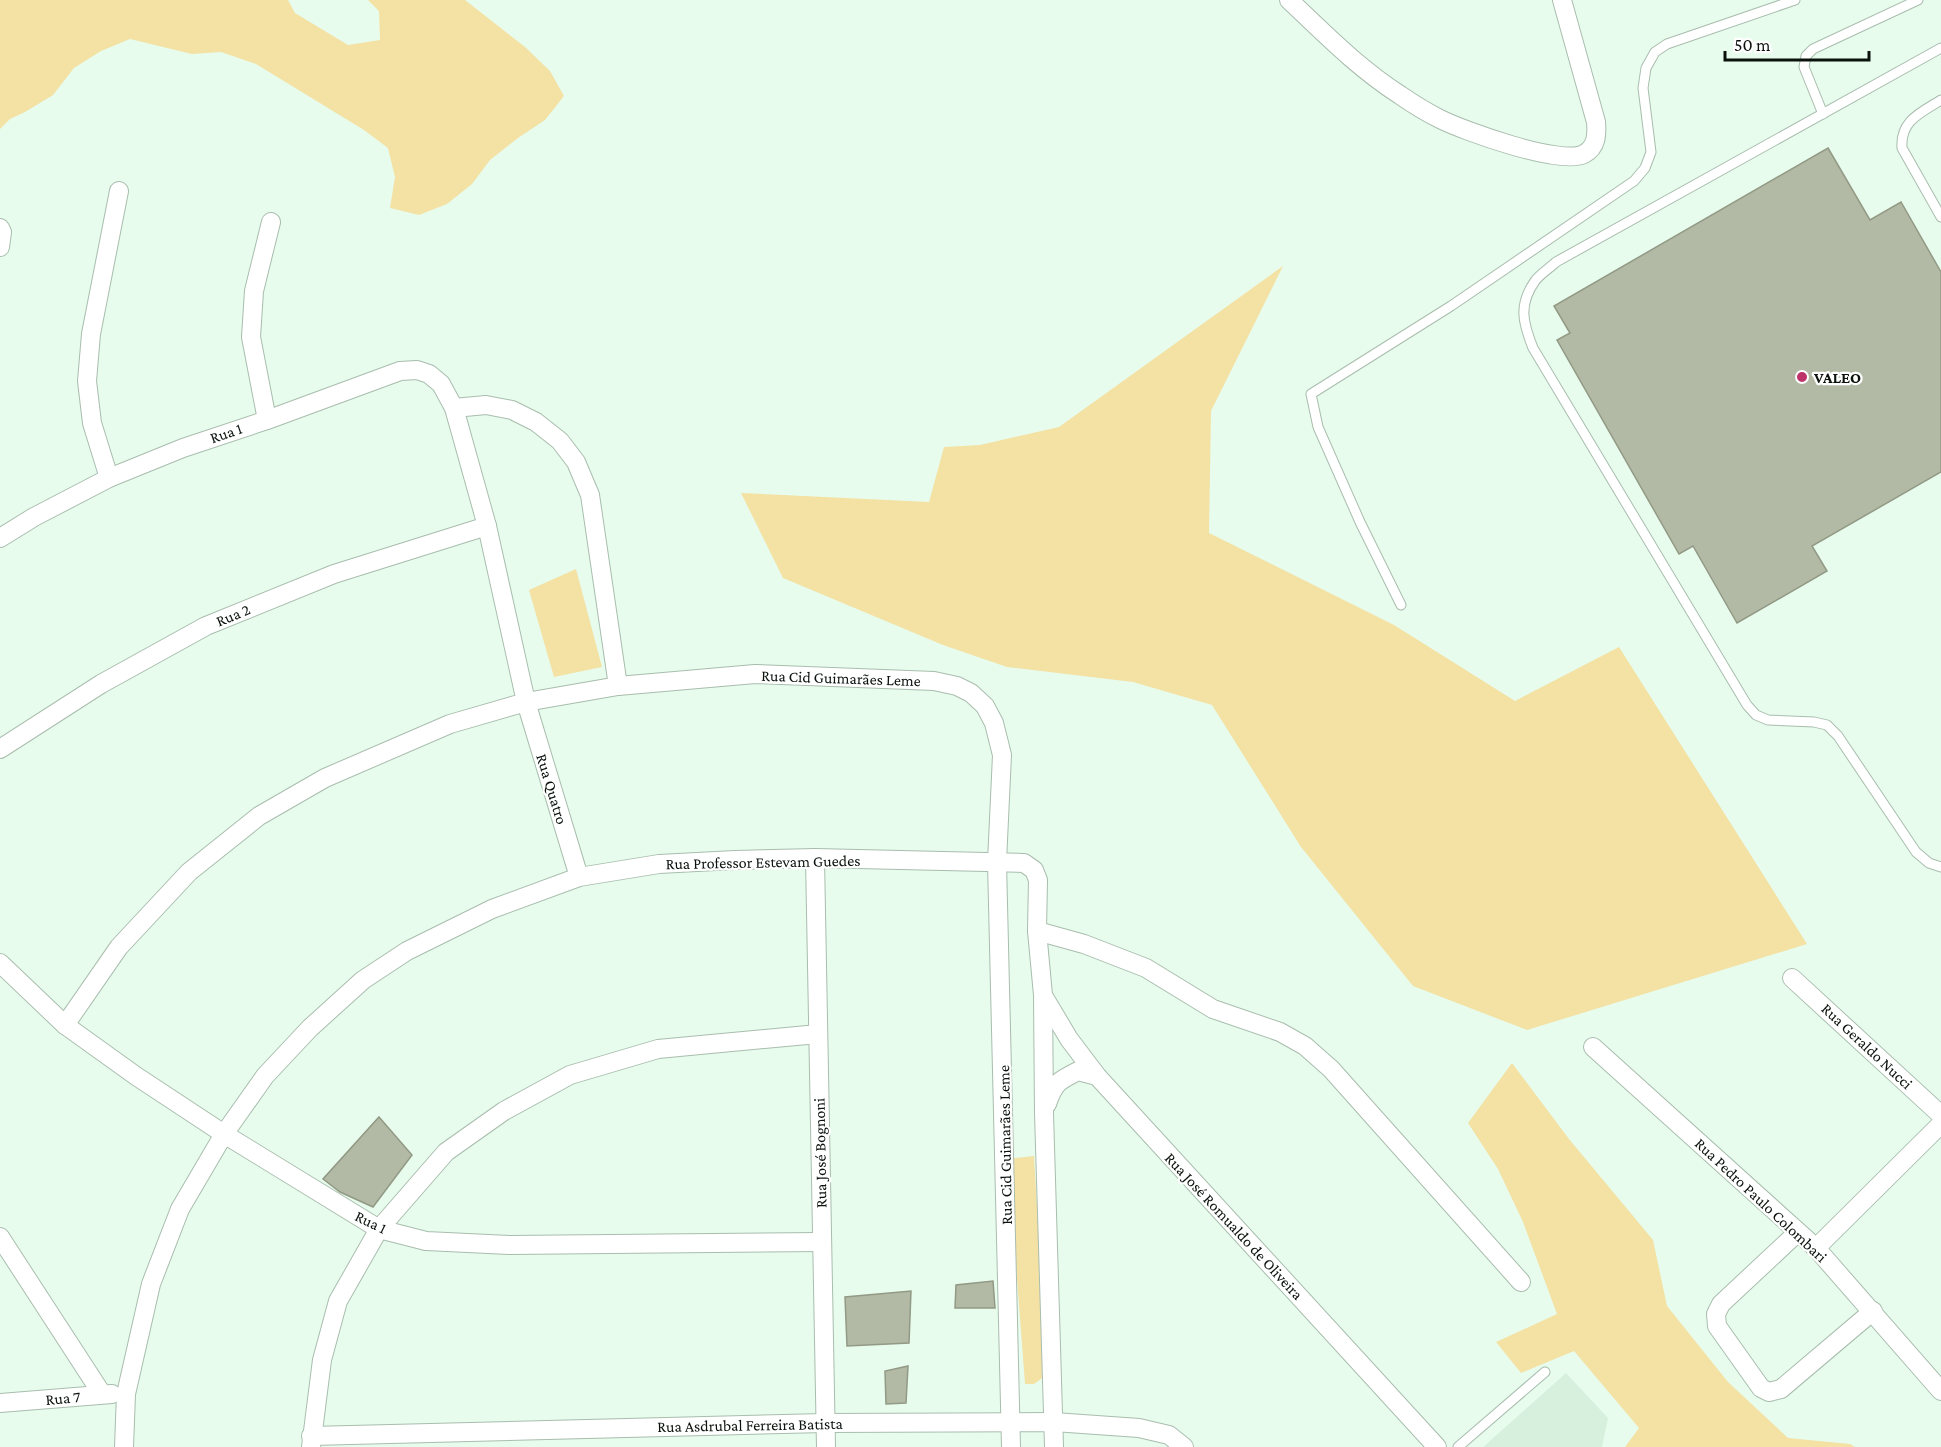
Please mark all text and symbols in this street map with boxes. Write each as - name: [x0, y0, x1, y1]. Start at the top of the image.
- scale bar: [1725, 24, 1869, 62]
- text: 50 m: [1734, 35, 1771, 55]
- place label: VALEO: [1813, 369, 1861, 386]
- marker: VALEO: [1795, 370, 1809, 384]
- street label: Rua 1: [208, 420, 244, 446]
- street label: Rua 2: [214, 600, 253, 629]
- street label: Rua Cid Guimarães Leme: [761, 667, 921, 689]
- street label: Rua Quatro: [533, 752, 571, 826]
- street label: Rua Professor Estevam Guedes: [665, 852, 861, 872]
- street label: Rua Geraldo Nucci: [1818, 1000, 1916, 1092]
- street label: Rua Cid Guimarães Leme: [995, 1065, 1015, 1225]
- street label: Rua José Bognoni: [811, 1098, 830, 1208]
- street label: Rua Pedro Paulo Colombari: [1692, 1135, 1830, 1265]
- street label: Rua José Romualdo de Oliveira: [1161, 1149, 1307, 1304]
- street label: Rua 1: [352, 1207, 390, 1237]
- street label: Rua 7: [45, 1388, 82, 1408]
- street label: Rua Asdrubal Ferreira Batista: [657, 1415, 843, 1435]

